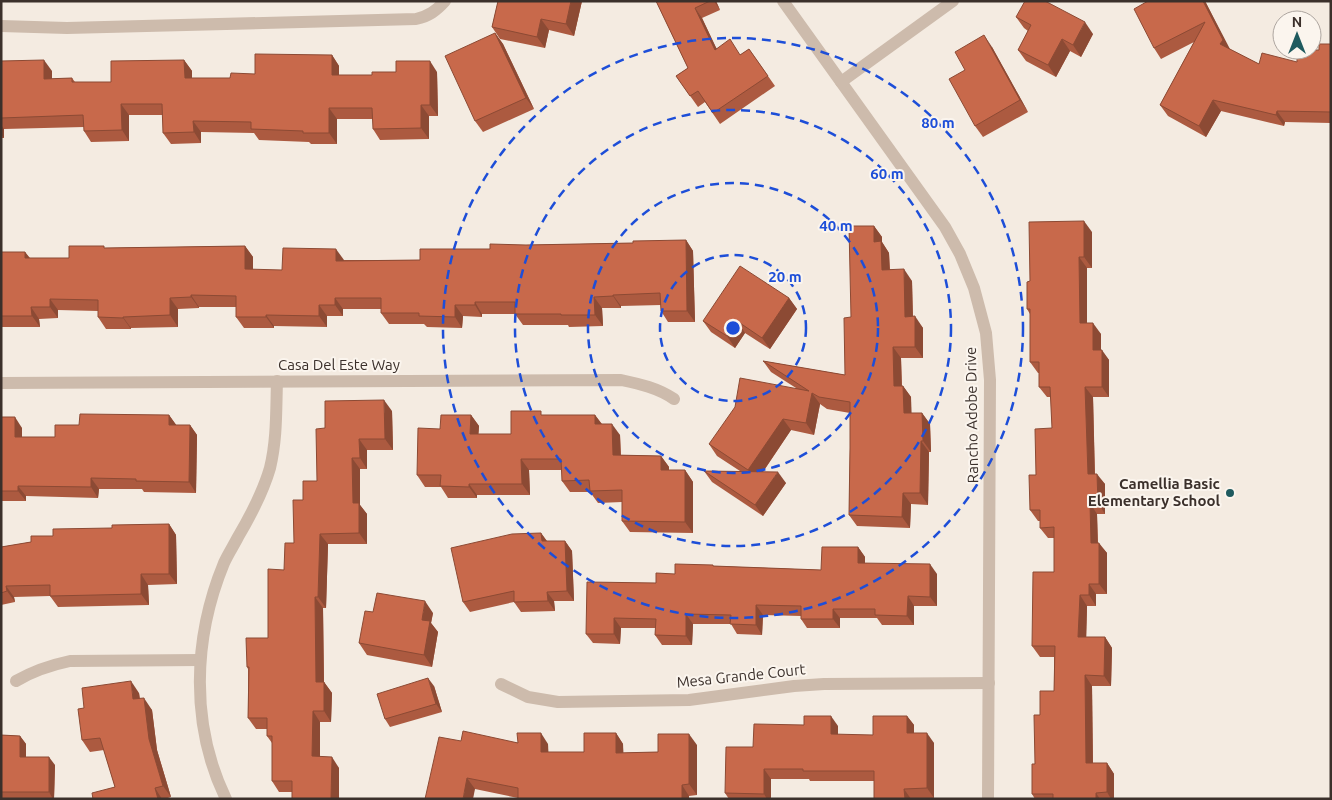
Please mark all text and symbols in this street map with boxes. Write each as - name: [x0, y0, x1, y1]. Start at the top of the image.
- north arrow: [1272, 10, 1322, 60]
- text: N: [1292, 14, 1302, 30]
- text: 80 m: [921, 114, 955, 131]
- text: 60 m: [870, 165, 904, 182]
- text: 40 m: [819, 217, 853, 234]
- text: 20 m: [768, 268, 802, 285]
- centre of rings: [724, 319, 742, 337]
- street label: Rancho Adobe Drive: [962, 347, 981, 483]
- street label: Casa Del Este Way: [278, 356, 400, 373]
- place label: Camellia Basic Elementary School: [1088, 475, 1220, 509]
- marker: Camellia Basic Elementary School: [1224, 487, 1236, 499]
- street label: Mesa Grande Court: [676, 660, 806, 691]

